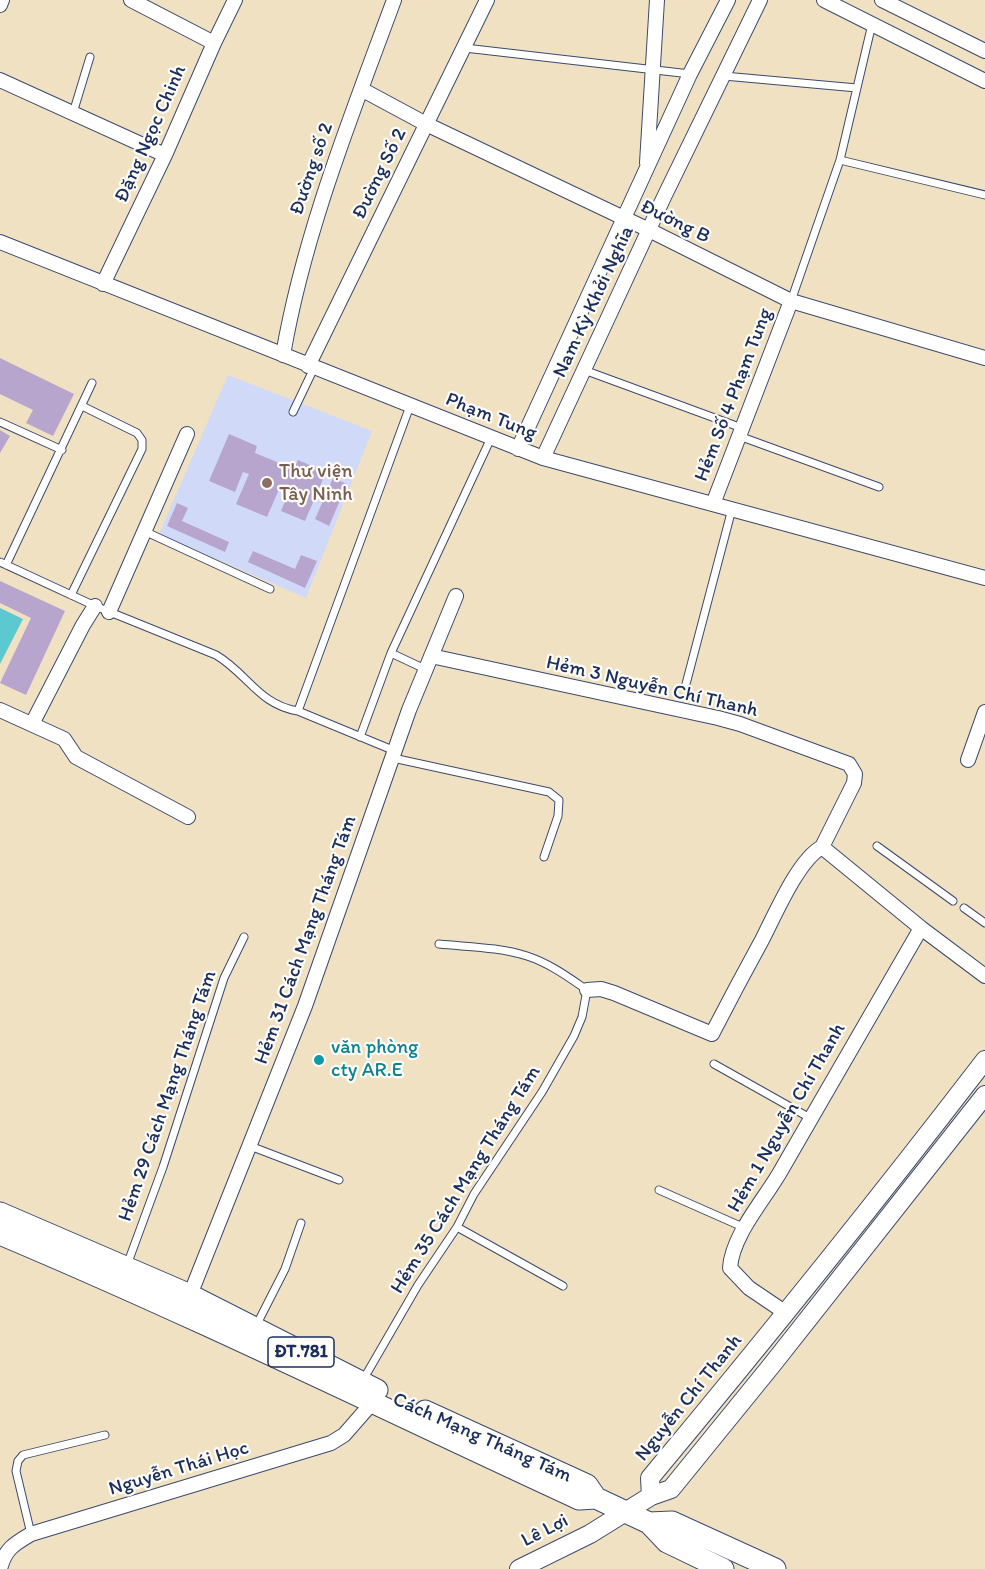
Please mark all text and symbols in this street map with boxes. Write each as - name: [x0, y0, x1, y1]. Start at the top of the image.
- street label: Đặng Ngọc Chinh: [110, 62, 192, 206]
- street label: Đường số 2: [285, 120, 339, 218]
- street label: Đường Số 2: [348, 125, 412, 223]
- street label: Đường B: [636, 195, 714, 249]
- street label: Nam Kỳ Khởi Nghĩa: [548, 222, 640, 382]
- street label: Hẻm Số 4 Phạm Tung: [690, 305, 778, 485]
- street label: Phạm Tung: [442, 388, 540, 446]
- place label: Thư viện Tây Ninh: [279, 460, 352, 507]
- marker: Thư viện Tây Ninh: [260, 476, 274, 490]
- street label: Hẻm 3 Nguyễn Chí Thanh: [544, 651, 760, 723]
- street label: Hẻm 31 Cách Mạng Tháng Tám: [250, 812, 362, 1068]
- street label: Hẻm 29 Cách Mạng Tháng Tám: [114, 967, 222, 1225]
- street label: Hẻm 1 Nguyễn Chí Thanh: [723, 1019, 851, 1217]
- place label: văn phòng cty AR.E: [331, 1036, 418, 1083]
- marker: văn phòng cty AR.E: [312, 1053, 326, 1067]
- street label: Hẻm 35 Cách Mạng Tháng Tám: [386, 1062, 546, 1298]
- street label: Nguyễn Chí Thanh: [630, 1330, 748, 1466]
- road number: ĐT.781: [268, 1337, 334, 1367]
- street label: Cách Mạng Tháng Tám: [389, 1388, 575, 1488]
- street label: Nguyễn Thái Học: [106, 1436, 252, 1502]
- street label: Lê Lợi: [517, 1509, 573, 1553]

